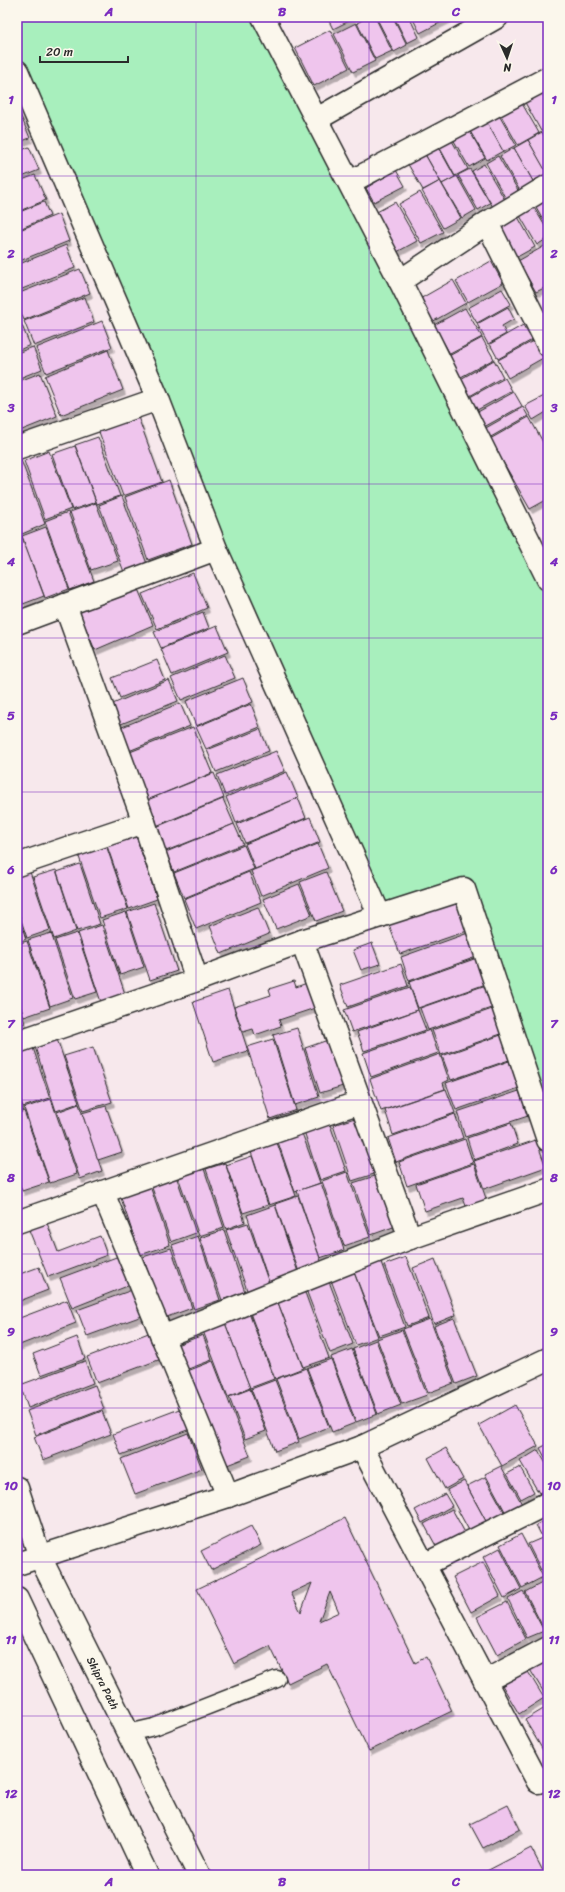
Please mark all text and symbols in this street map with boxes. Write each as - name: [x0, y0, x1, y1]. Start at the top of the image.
- text: A: [104, 0, 113, 23]
- text: B: [278, 0, 287, 23]
- text: C: [451, 0, 461, 23]
- scale bar: [40, 38, 128, 64]
- north arrow: [487, 38, 527, 78]
- text: 20 m: [46, 41, 73, 63]
- text: N: [503, 58, 513, 77]
- text: 1: [8, 88, 14, 111]
- text: 1: [551, 88, 557, 111]
- text: 2: [6, 242, 15, 265]
- text: 2: [549, 242, 558, 265]
- text: 3: [6, 396, 15, 419]
- text: 3: [549, 396, 558, 419]
- text: 4: [6, 550, 16, 573]
- text: 4: [549, 550, 559, 573]
- text: 5: [7, 704, 15, 727]
- text: 5: [550, 704, 558, 727]
- text: 6: [6, 858, 15, 881]
- text: 6: [549, 858, 558, 881]
- text: 7: [7, 1012, 16, 1035]
- text: 7: [550, 1012, 559, 1035]
- text: 8: [6, 1166, 15, 1189]
- text: 8: [549, 1166, 558, 1189]
- text: 9: [7, 1320, 15, 1343]
- text: 9: [550, 1320, 558, 1343]
- text: 10: [4, 1474, 18, 1497]
- text: 10: [547, 1474, 561, 1497]
- text: 11: [5, 1628, 17, 1651]
- text: 11: [548, 1628, 560, 1651]
- street label: Shipra Path: [81, 1653, 124, 1713]
- text: 12: [4, 1782, 18, 1805]
- text: 12: [547, 1782, 561, 1805]
- text: A: [104, 1870, 113, 1892]
- text: B: [278, 1870, 287, 1892]
- text: C: [451, 1870, 461, 1892]

